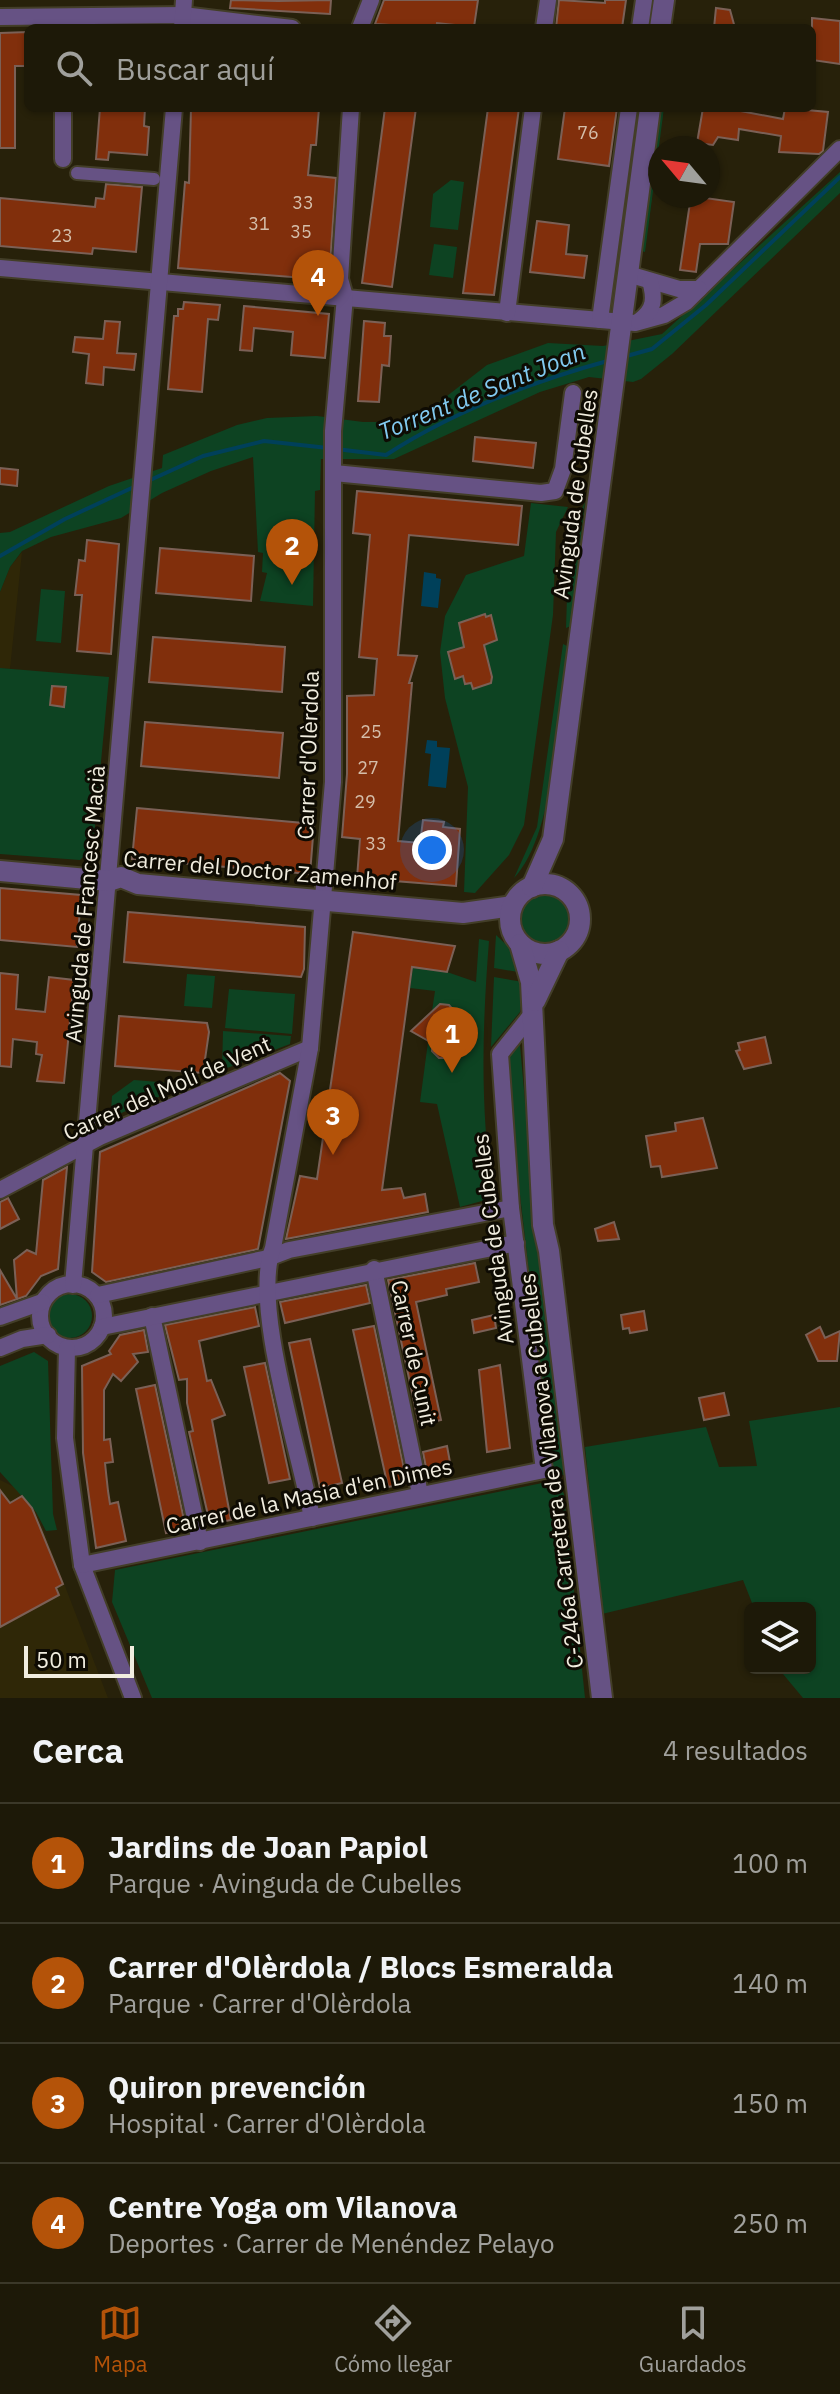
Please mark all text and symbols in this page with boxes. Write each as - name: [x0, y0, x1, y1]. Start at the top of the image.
- search box: [24, 24, 816, 112]
- icon: search: [52, 46, 96, 90]
- text: Buscar aquí: [116, 49, 274, 88]
- house number: 76: [577, 121, 599, 144]
- north arrow: [648, 136, 720, 208]
- house number: 33: [292, 191, 314, 214]
- house number: 31: [248, 212, 270, 235]
- house number: 35: [290, 220, 312, 243]
- house number: 23: [51, 224, 73, 247]
- pin: 4: [292, 250, 344, 316]
- water label: Torrent de Sant Joan: [373, 335, 590, 447]
- street label: Avinguda de Cubelles: [545, 387, 604, 601]
- pin: 2: [266, 519, 318, 585]
- street label: Carrer d'Olèrdola: [290, 670, 325, 840]
- house number: 25: [360, 720, 382, 743]
- house number: 27: [357, 756, 379, 779]
- street label: Avinguda de Francesc Macià: [58, 764, 111, 1044]
- house number: 29: [354, 790, 376, 813]
- your location: [412, 830, 452, 870]
- house number: 33: [365, 832, 387, 855]
- street label: Carrer del Doctor Zamenhof: [122, 843, 398, 896]
- pin: 1: [426, 1007, 478, 1073]
- street label: Carrer del Molí de Vent: [58, 1029, 275, 1146]
- pin: 3: [307, 1089, 359, 1155]
- street label: Avinguda de Cubelles: [465, 1132, 520, 1346]
- street label: C-246a Carretera de Vilanova a Cubelles: [512, 1272, 589, 1670]
- street label: Carrer de Cunit: [385, 1277, 444, 1429]
- street label: Carrer de la Masia d'en Dimes: [163, 1451, 455, 1540]
- map controls: [744, 1602, 816, 1674]
- button: layers: [744, 1602, 816, 1674]
- scale bar: [24, 1642, 134, 1678]
- text: 50 m: [36, 1645, 87, 1674]
- text: Cerca: [32, 1728, 124, 1772]
- text: 4 resultados: [663, 1733, 808, 1767]
- text: Jardins de Joan Papiol: [108, 1827, 428, 1866]
- text: 1: [50, 1846, 66, 1880]
- text: 100 m: [732, 1846, 808, 1880]
- text: Parque · Avinguda de Cubelles: [108, 1866, 462, 1900]
- text: Carrer d'Olèrdola / Blocs Esmeralda: [108, 1947, 613, 1986]
- text: 2: [50, 1966, 66, 2000]
- text: 140 m: [732, 1966, 808, 2000]
- text: Parque · Carrer d'Olèrdola: [108, 1986, 411, 2020]
- text: Quiron prevención: [108, 2067, 366, 2106]
- text: 3: [50, 2086, 66, 2120]
- text: 150 m: [732, 2086, 808, 2120]
- text: Hospital · Carrer d'Olèrdola: [108, 2106, 426, 2140]
- text: Centre Yoga om Vilanova: [108, 2187, 457, 2226]
- text: 4: [50, 2206, 66, 2240]
- text: 250 m: [732, 2206, 808, 2240]
- text: Deportes · Carrer de Menéndez Pelayo: [108, 2226, 555, 2260]
- tab: Mapa: [93, 2301, 147, 2378]
- tab: Cómo llegar: [334, 2301, 452, 2378]
- tab: Guardados: [639, 2301, 747, 2378]

